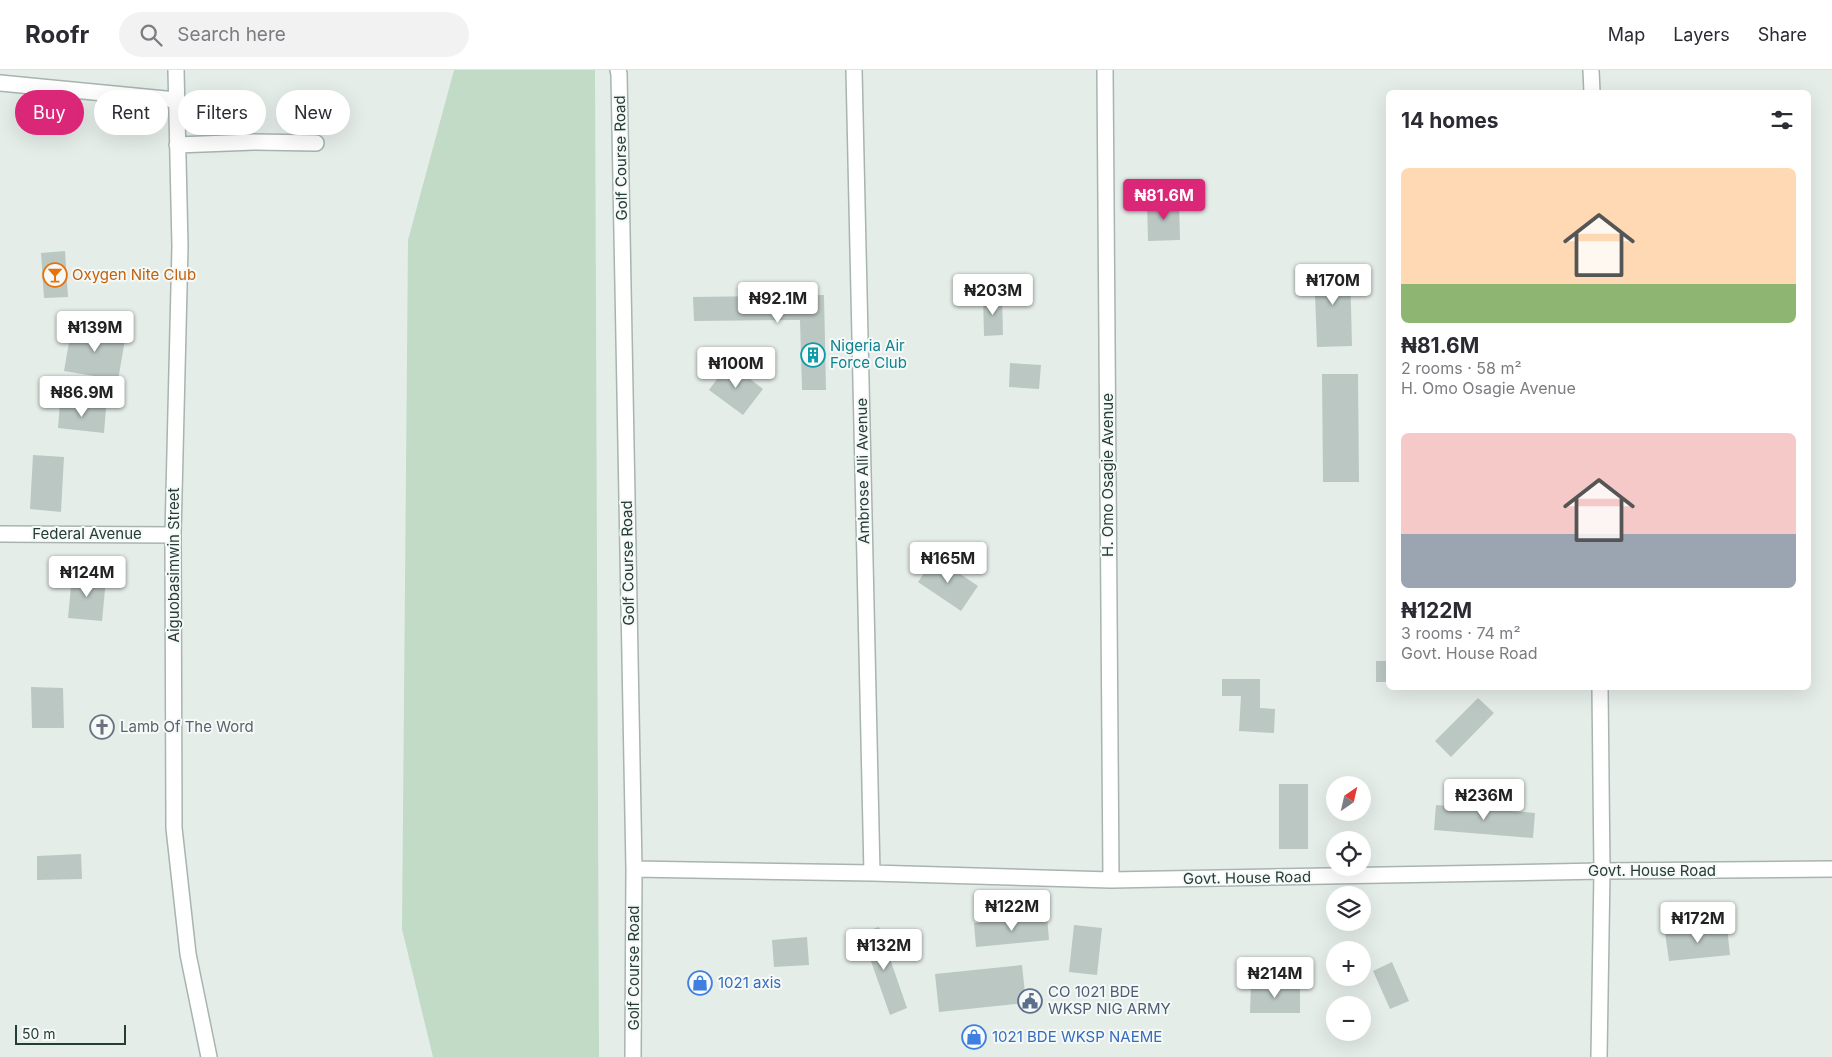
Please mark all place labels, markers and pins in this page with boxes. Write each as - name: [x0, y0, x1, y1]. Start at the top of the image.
- pin: ₦81.6M: [1123, 178, 1205, 221]
- bar icon: Oxygen Nite Club: [42, 262, 68, 288]
- pin: ₦170M: [1298, 264, 1368, 306]
- place label: Oxygen Nite Club: [72, 265, 196, 284]
- pin: ₦203M: [958, 274, 1028, 316]
- pin: ₦92.1M: [737, 282, 819, 324]
- pin: ₦139M: [60, 310, 130, 353]
- place label: Nigeria Air Force Club: [830, 336, 907, 372]
- building icon: Nigeria Air Force Club: [800, 342, 826, 368]
- pin: ₦100M: [701, 346, 771, 389]
- pin: ₦86.9M: [41, 376, 123, 418]
- pin: ₦165M: [913, 542, 983, 584]
- pin: ₦124M: [52, 556, 122, 598]
- church icon: Lamb Of The Word: [89, 714, 115, 740]
- place label: Lamb Of The Word: [120, 717, 254, 736]
- pin: ₦236M: [1449, 778, 1519, 821]
- pin: ₦122M: [977, 890, 1047, 932]
- pin: ₦172M: [1663, 902, 1733, 944]
- pin: ₦132M: [849, 928, 919, 971]
- pin: ₦214M: [1240, 956, 1310, 999]
- shop icon: 1021 axis: [687, 970, 713, 996]
- place label: 1021 axis: [718, 973, 781, 992]
- place label: CO 1021 BDE WKSP NIG ARMY: [1048, 982, 1171, 1018]
- public building icon: CO 1021 BDE WKSP NIG ARMY: [1017, 988, 1043, 1014]
- shop icon: 1021 BDE WKSP NAEME: [961, 1024, 987, 1050]
- place label: 1021 BDE WKSP NAEME: [992, 1027, 1162, 1046]

